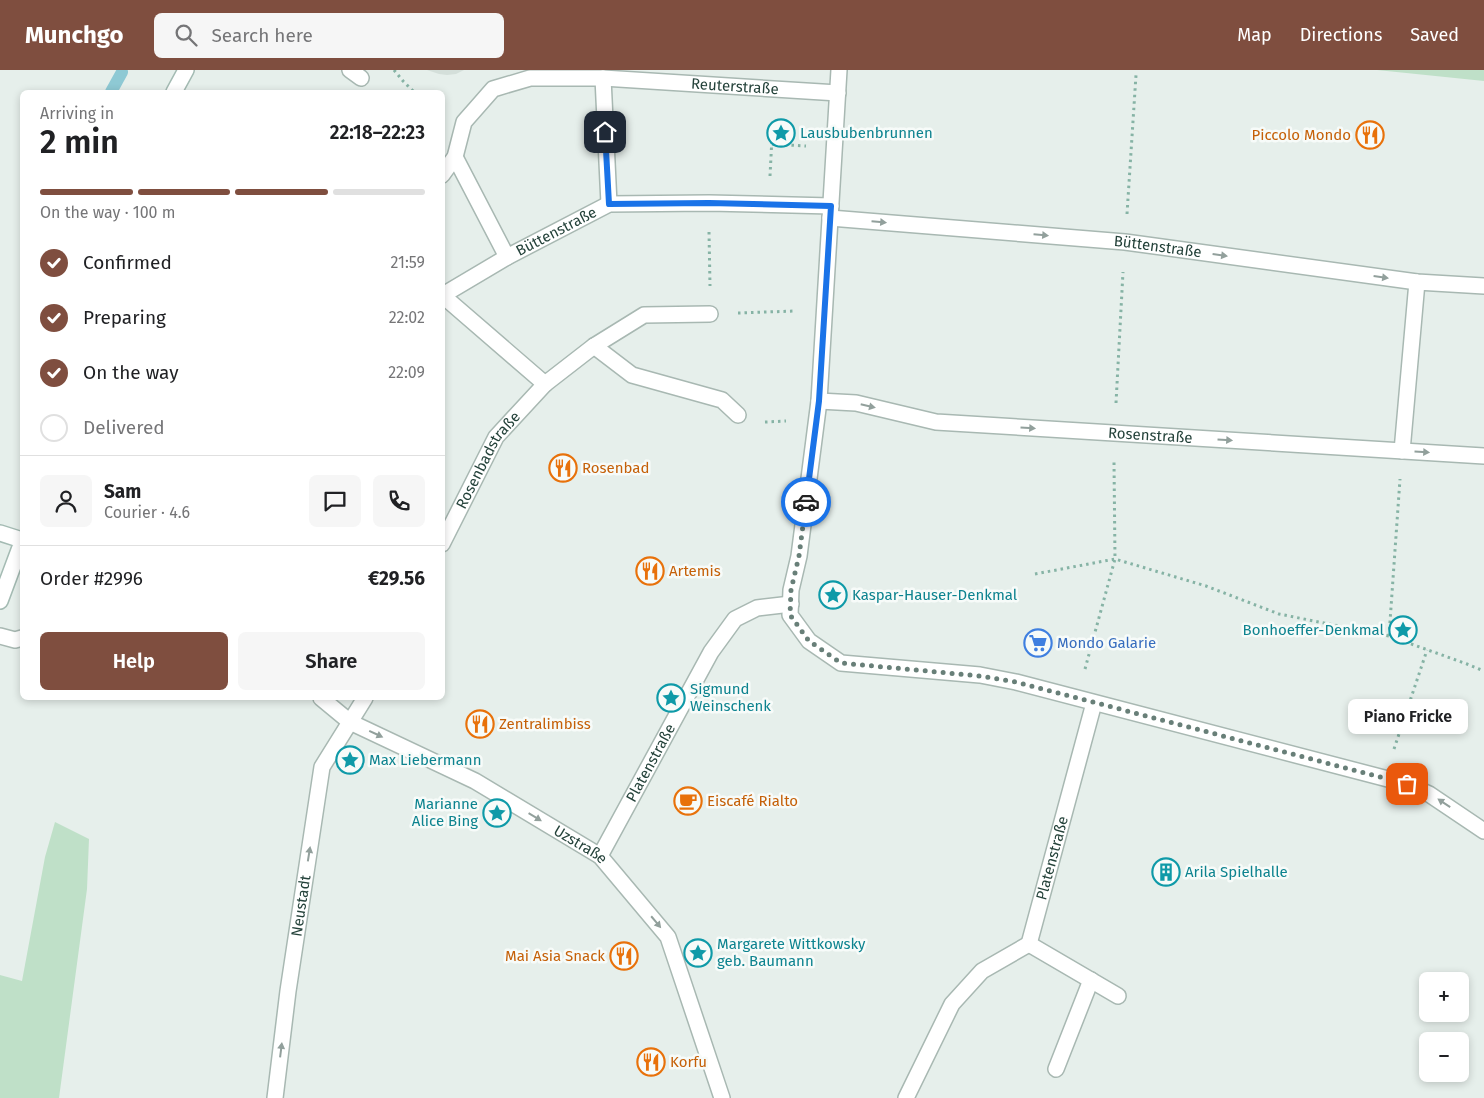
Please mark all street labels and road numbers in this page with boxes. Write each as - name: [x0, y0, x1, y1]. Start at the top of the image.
- street label: Reuterstraße: [691, 75, 779, 98]
- street label: Büttenstraße: [513, 203, 600, 260]
- street label: Büttenstraße: [1113, 232, 1203, 261]
- street label: Rosenbadstraße: [452, 408, 524, 512]
- street label: Rosenstraße: [1108, 424, 1193, 447]
- street label: Platenstraße: [622, 721, 679, 805]
- street label: Platenstraße: [1032, 814, 1072, 902]
- street label: Uzstraße: [551, 821, 611, 867]
- street label: Neustadt: [287, 873, 315, 938]

